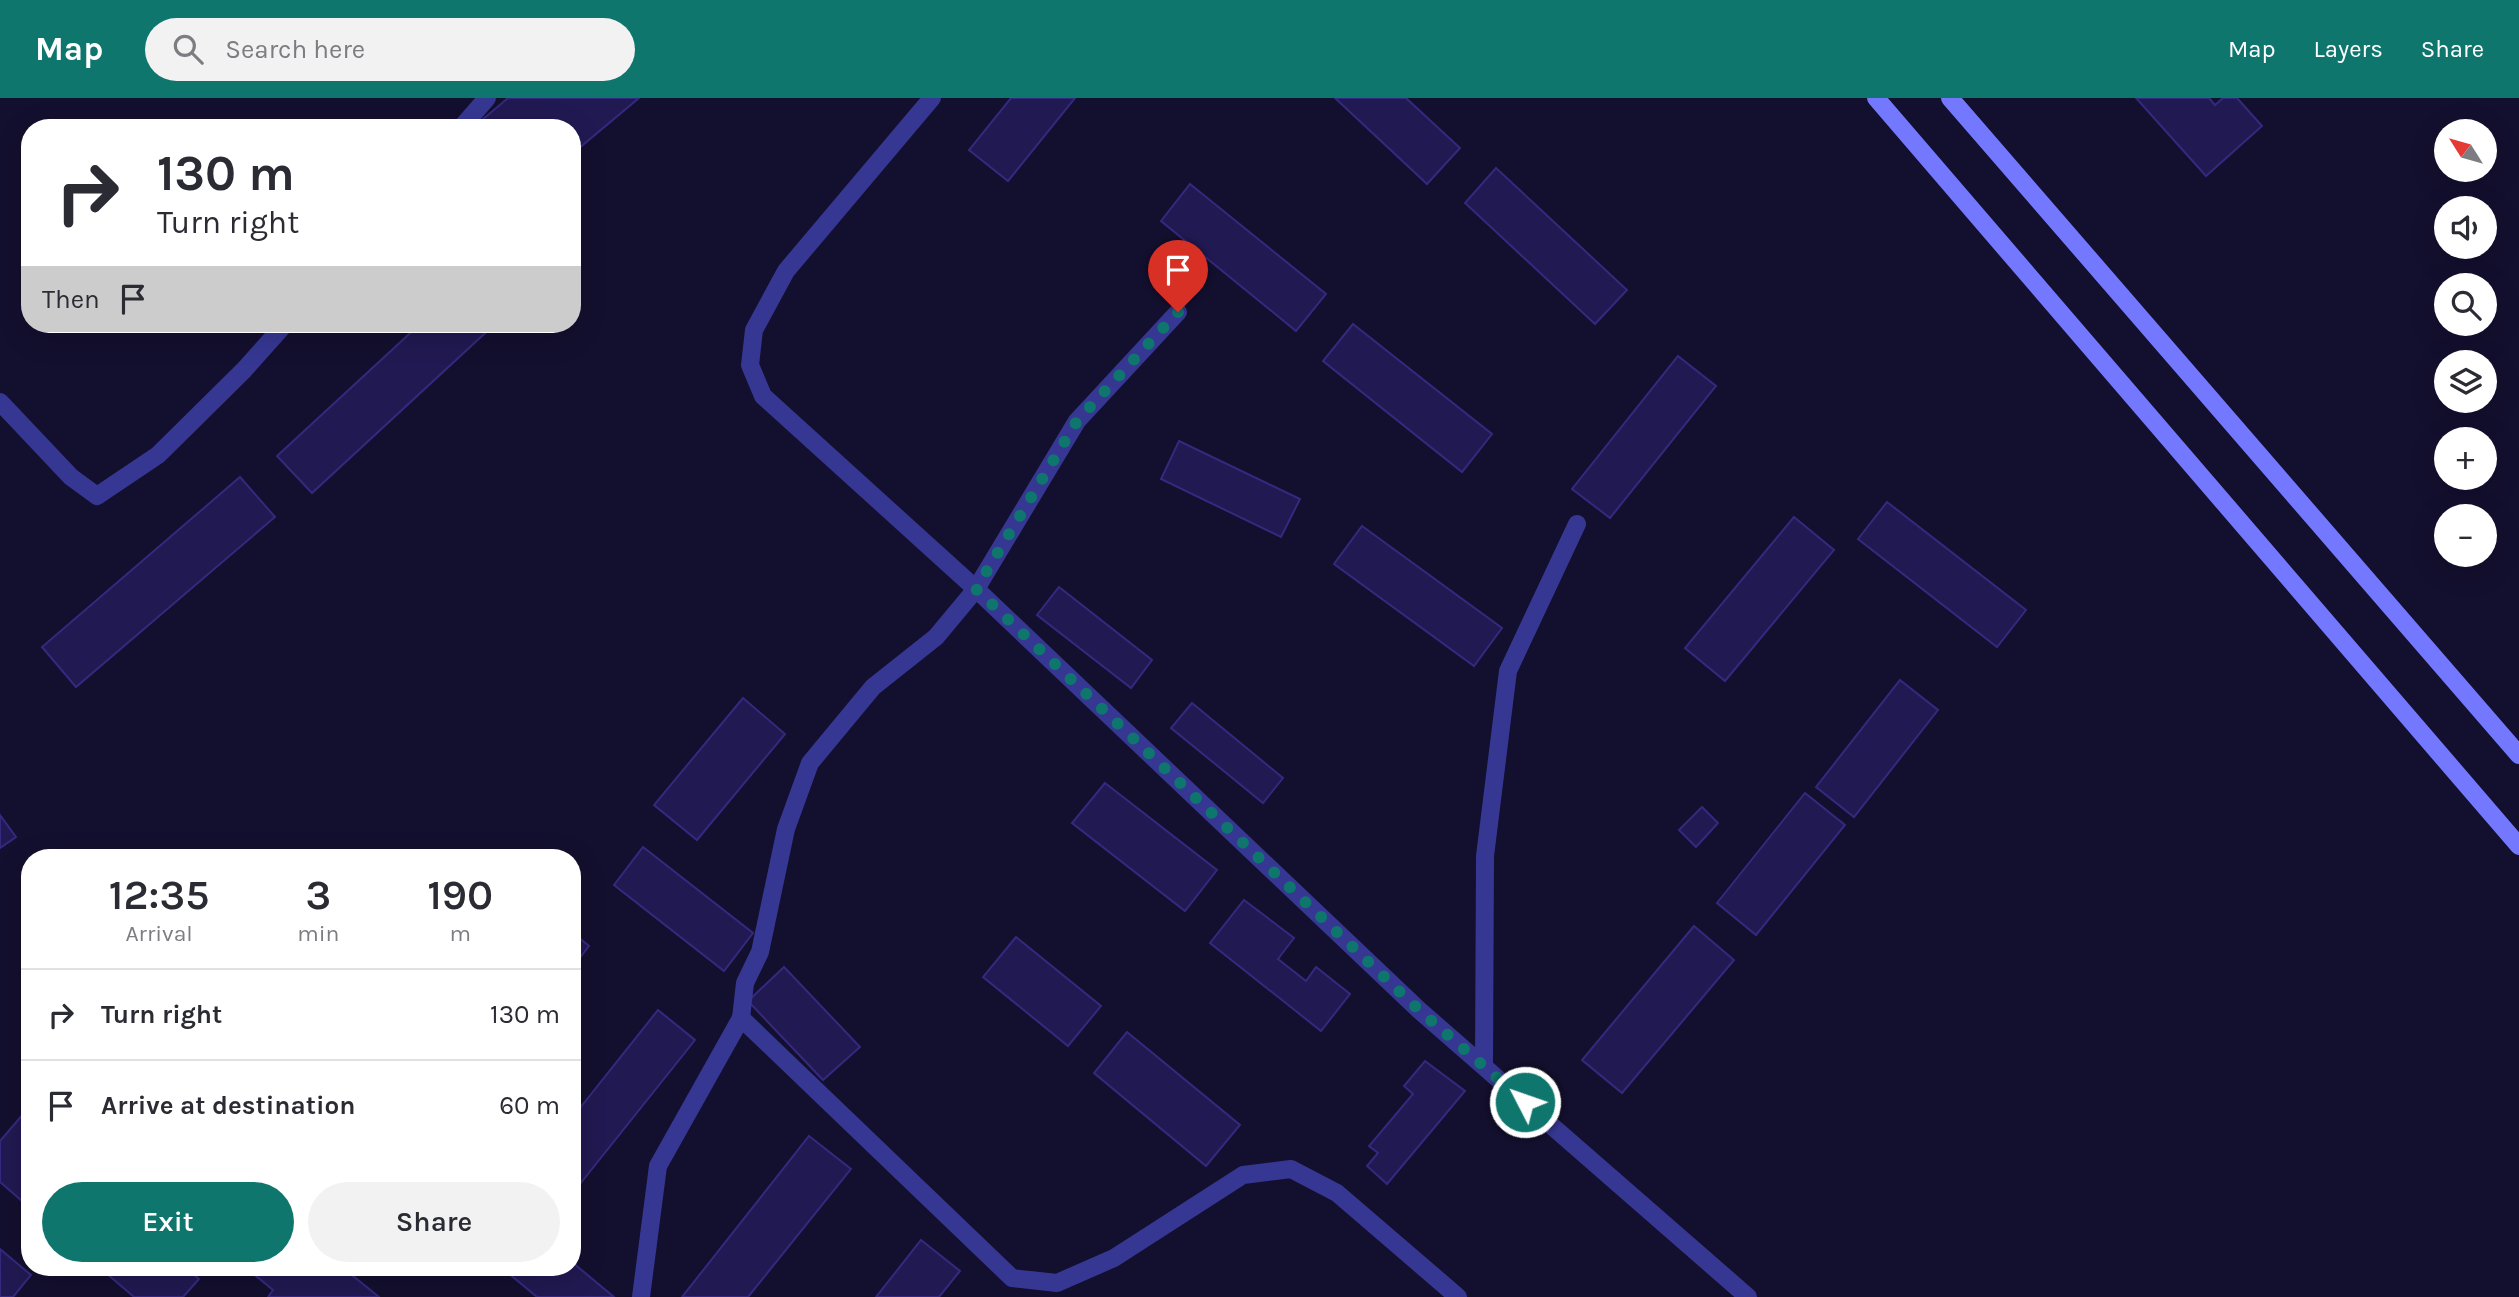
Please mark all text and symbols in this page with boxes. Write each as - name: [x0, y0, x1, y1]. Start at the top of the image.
- search box: [145, 18, 635, 81]
- text: Map: [35, 30, 103, 68]
- icon: search: [169, 30, 207, 68]
- text: Search here: [225, 34, 365, 65]
- text: Map: [2228, 35, 2276, 63]
- text: Layers: [2314, 35, 2383, 63]
- text: Share: [2421, 35, 2484, 63]
- north arrow: [2434, 119, 2497, 182]
- map controls: [2434, 119, 2497, 567]
- text: 130 m: [157, 145, 295, 202]
- icon: right: [42, 147, 133, 238]
- button: sound: [2434, 196, 2497, 259]
- text: Turn right: [157, 204, 299, 241]
- pin: [1148, 240, 1208, 312]
- icon: arrive: [1159, 251, 1197, 289]
- button: search: [2434, 273, 2497, 336]
- icon: arrive: [114, 280, 152, 318]
- text: Then: [42, 284, 100, 315]
- button: layers: [2434, 350, 2497, 413]
- button: +: [2434, 427, 2497, 490]
- button: −: [2434, 504, 2497, 567]
- text: 12:35: [109, 870, 209, 920]
- text: 3: [305, 870, 331, 920]
- text: 190: [427, 870, 493, 920]
- text: Arrival: [125, 920, 193, 947]
- text: min: [297, 920, 339, 947]
- text: m: [449, 920, 471, 947]
- icon: right: [42, 996, 80, 1034]
- text: Turn right: [101, 999, 222, 1030]
- text: 130 m: [490, 999, 560, 1030]
- position arrow: [1488, 1065, 1562, 1139]
- icon: arrive: [42, 1087, 80, 1125]
- text: Arrive at destination: [101, 1090, 355, 1121]
- text: 60 m: [499, 1090, 560, 1121]
- button: Exit: [42, 1182, 294, 1262]
- button: Share: [308, 1182, 560, 1262]

